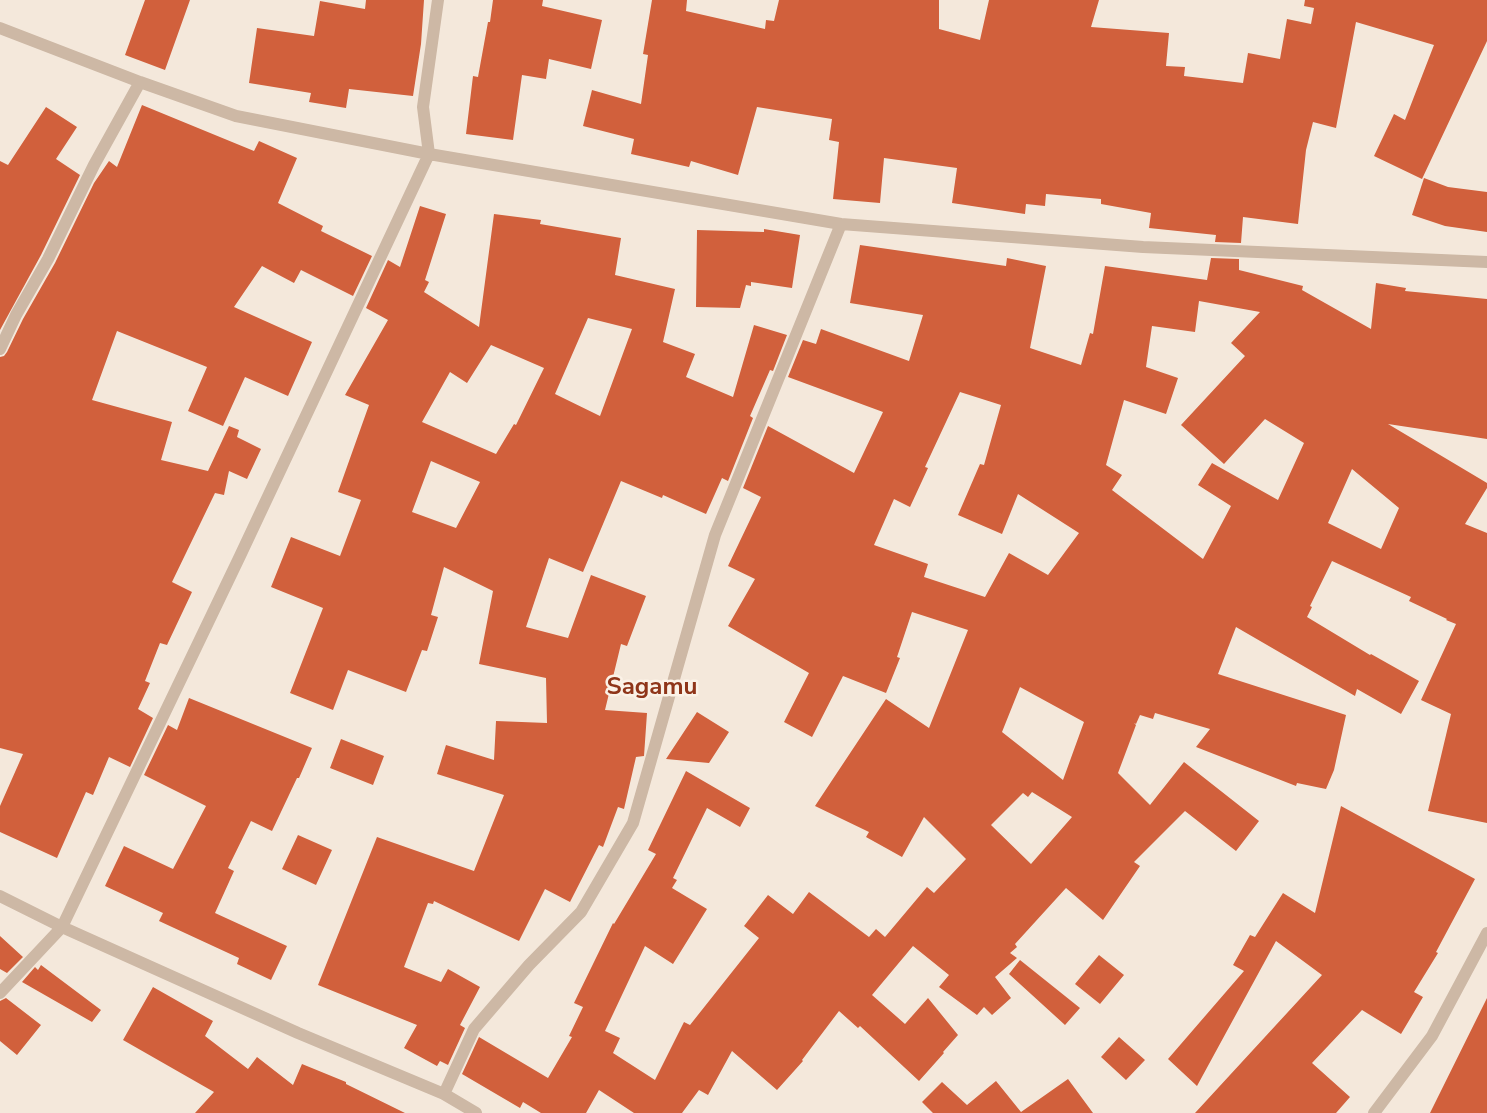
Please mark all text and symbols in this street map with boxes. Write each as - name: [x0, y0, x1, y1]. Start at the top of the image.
- district label: Sagamu: [607, 674, 697, 702]

